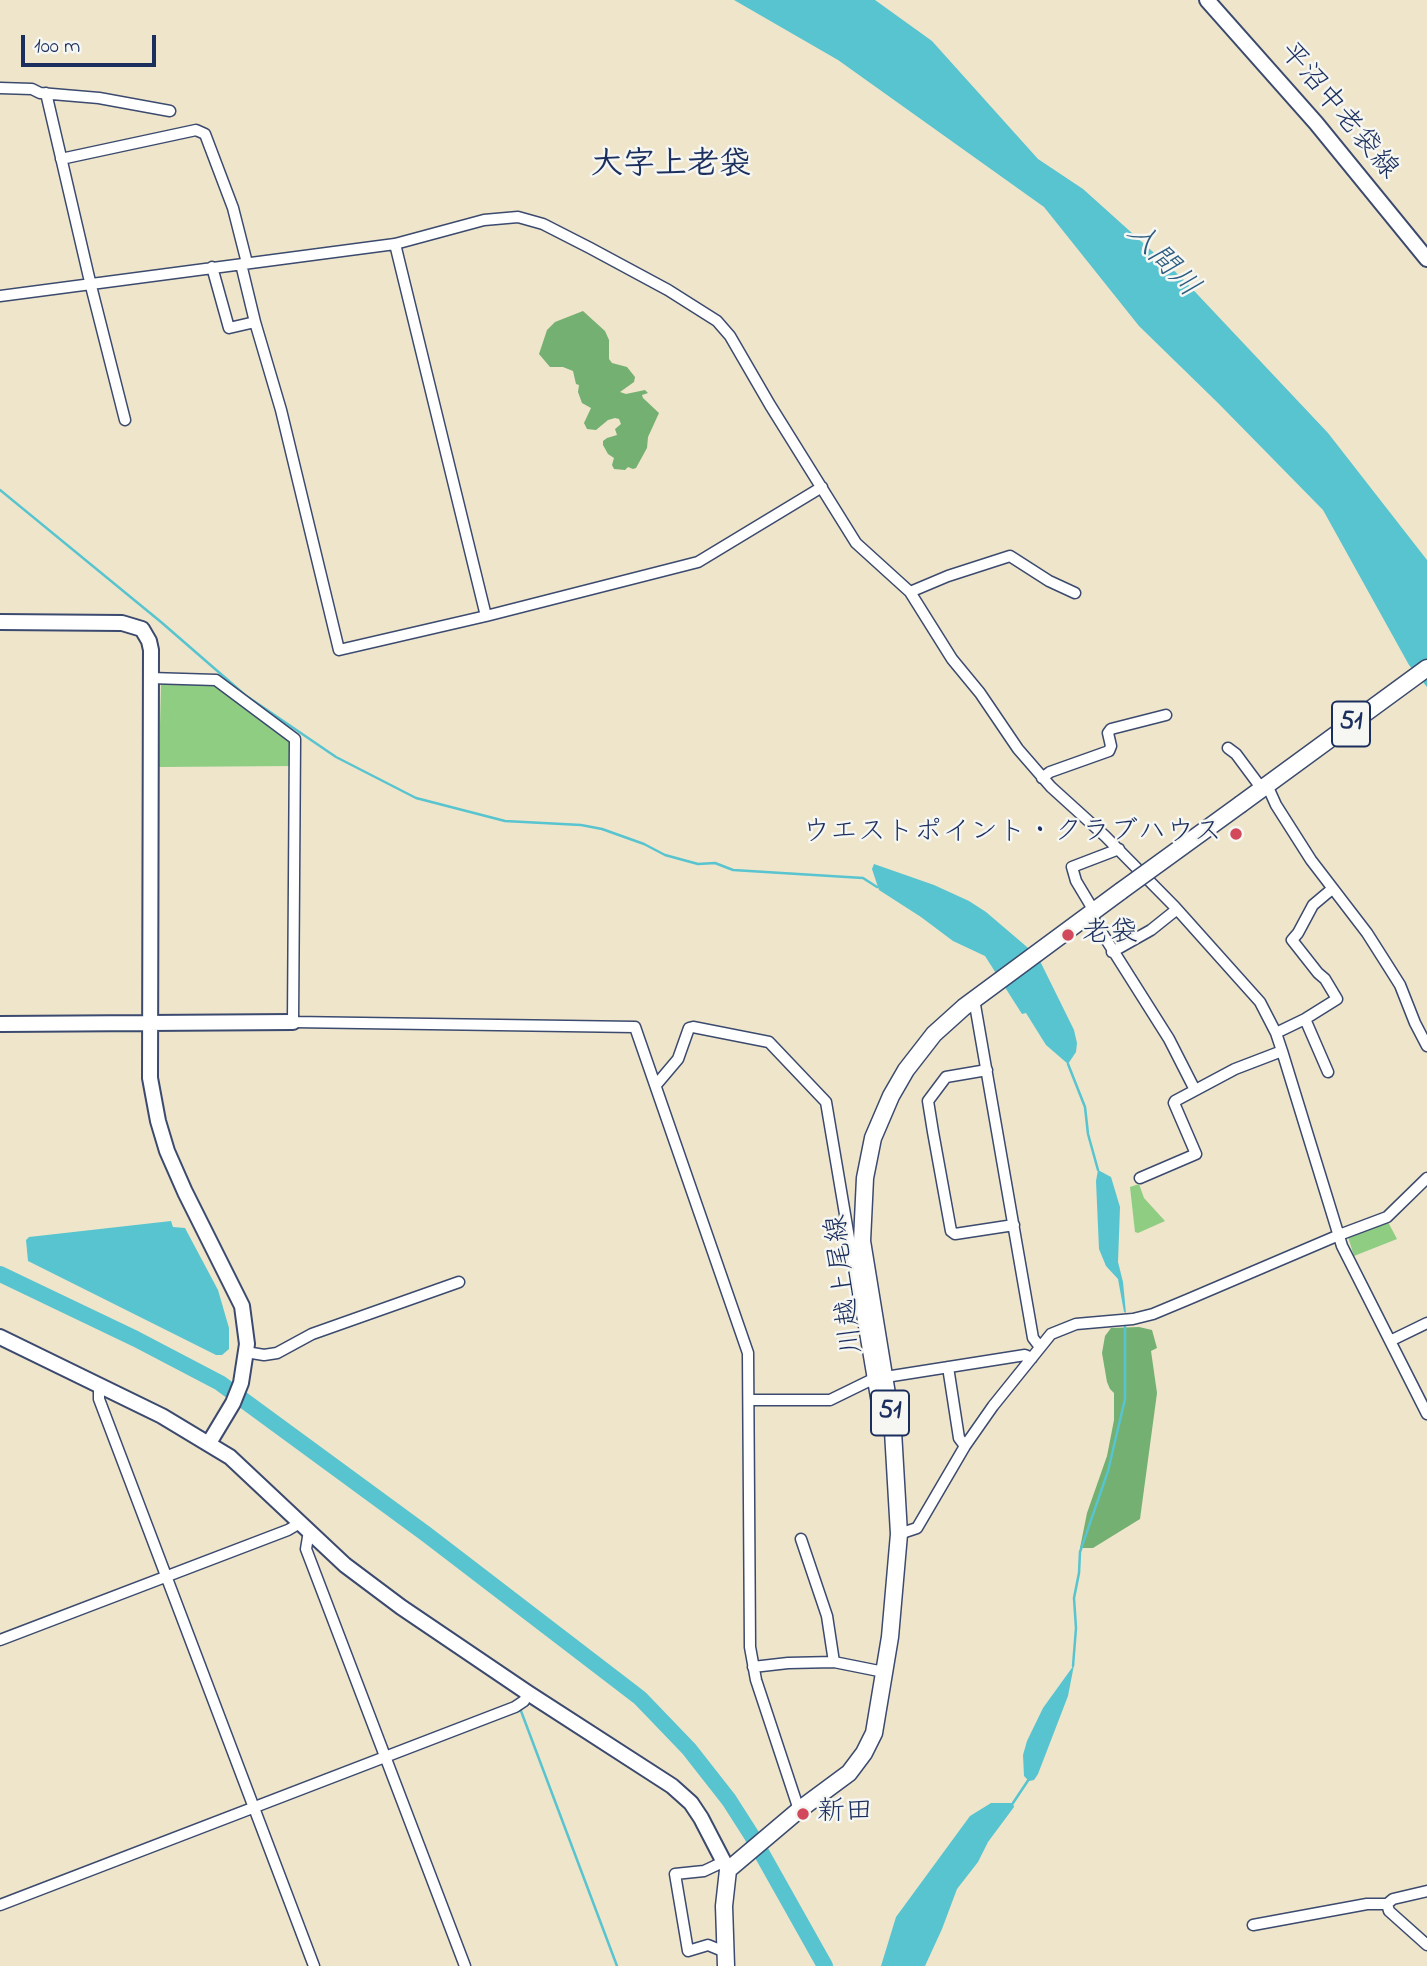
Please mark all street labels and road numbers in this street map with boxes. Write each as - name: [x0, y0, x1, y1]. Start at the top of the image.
- street label: 平沼中老袋線: [1270, 37, 1404, 187]
- road number: 51: [1332, 702, 1370, 746]
- street label: 川越上尾線: [822, 1212, 872, 1356]
- road number: 51: [871, 1390, 909, 1436]

